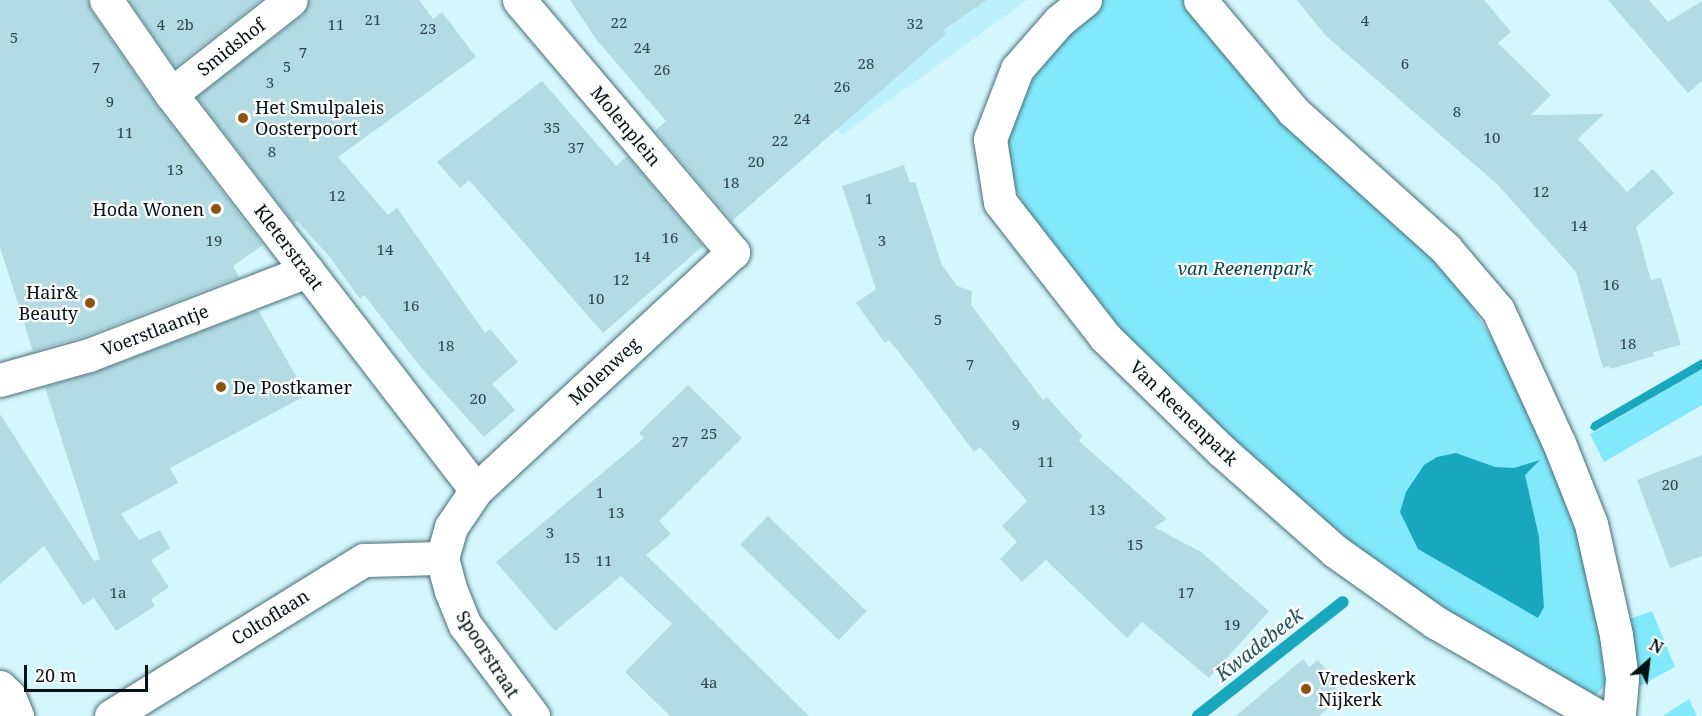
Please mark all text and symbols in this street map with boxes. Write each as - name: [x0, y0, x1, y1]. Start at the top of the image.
- house number: 21: [365, 11, 381, 29]
- house number: 4: [1361, 12, 1369, 30]
- street label: Smidshof: [193, 14, 269, 80]
- house number: 22: [611, 14, 627, 32]
- house number: 32: [907, 15, 923, 33]
- house number: 4: [157, 16, 165, 34]
- house number: 2b: [176, 16, 194, 34]
- house number: 11: [328, 16, 344, 34]
- house number: 23: [420, 20, 436, 38]
- house number: 5: [10, 29, 18, 47]
- house number: 24: [634, 39, 650, 57]
- house number: 7: [299, 44, 307, 62]
- house number: 28: [858, 55, 874, 73]
- house number: 6: [1401, 55, 1409, 73]
- house number: 5: [283, 58, 291, 76]
- house number: 7: [92, 59, 100, 77]
- house number: 26: [654, 61, 670, 79]
- house number: 3: [266, 74, 274, 92]
- house number: 26: [834, 78, 850, 96]
- street label: Molenplein: [586, 82, 666, 170]
- house number: 9: [106, 93, 114, 111]
- place label: Het Smulpaleis Oosterpoort: [255, 97, 384, 140]
- house number: 8: [1453, 103, 1461, 121]
- house number: 24: [794, 110, 810, 128]
- marker: Het Smulpaleis Oosterpoort: [236, 111, 250, 125]
- house number: 35: [544, 119, 560, 137]
- house number: 11: [117, 124, 133, 142]
- house number: 10: [1484, 129, 1500, 147]
- house number: 22: [772, 132, 788, 150]
- house number: 37: [568, 139, 584, 157]
- house number: 8: [268, 143, 276, 161]
- house number: 20: [748, 153, 764, 171]
- house number: 13: [167, 161, 183, 179]
- house number: 18: [723, 174, 739, 192]
- house number: 12: [1533, 183, 1549, 201]
- house number: 12: [329, 187, 345, 205]
- house number: 1: [865, 190, 873, 208]
- place label: Hoda Wonen: [92, 198, 204, 220]
- street label: Kleterstraat: [250, 200, 328, 294]
- marker: Hoda Wonen: [209, 202, 223, 216]
- house number: 14: [1571, 217, 1587, 235]
- house number: 16: [662, 229, 678, 247]
- house number: 19: [206, 232, 222, 250]
- house number: 3: [878, 232, 886, 250]
- house number: 14: [377, 241, 393, 259]
- house number: 14: [634, 248, 650, 266]
- park label: van Reenenpark: [1177, 257, 1313, 279]
- house number: 12: [613, 271, 629, 289]
- house number: 16: [1603, 276, 1619, 294]
- place label: Hair& Beauty: [19, 282, 78, 324]
- house number: 10: [588, 290, 604, 308]
- marker: Hair& Beauty: [83, 296, 97, 310]
- house number: 16: [403, 297, 419, 315]
- street label: Voerstlaantje: [98, 300, 212, 360]
- house number: 5: [934, 311, 942, 329]
- street label: Molenweg: [564, 333, 644, 409]
- house number: 18: [1620, 335, 1636, 353]
- house number: 18: [438, 337, 454, 355]
- house number: 7: [966, 356, 974, 374]
- street label: Van Reenenpark: [1126, 356, 1242, 470]
- place label: De Postkamer: [233, 376, 352, 398]
- marker: De Postkamer: [214, 380, 228, 394]
- house number: 20: [470, 390, 486, 408]
- house number: 9: [1012, 416, 1020, 434]
- house number: 25: [701, 425, 717, 443]
- house number: 27: [672, 433, 688, 451]
- house number: 11: [1038, 453, 1054, 471]
- house number: 20: [1662, 476, 1678, 494]
- house number: 1: [596, 484, 604, 502]
- house number: 13: [1089, 501, 1105, 519]
- house number: 13: [608, 504, 624, 522]
- house number: 3: [546, 524, 554, 542]
- house number: 15: [1127, 536, 1143, 554]
- house number: 15: [564, 549, 580, 567]
- house number: 11: [596, 552, 612, 570]
- house number: 1a: [110, 584, 126, 602]
- house number: 17: [1178, 584, 1194, 602]
- street label: Coltoflaan: [227, 585, 313, 649]
- water label: Kwadebeek: [1210, 602, 1308, 686]
- street label: Spoorstraat: [452, 606, 524, 702]
- house number: 19: [1224, 616, 1240, 634]
- north arrow: [1618, 632, 1678, 692]
- text: N: [1646, 633, 1667, 659]
- scale bar: [27, 653, 152, 691]
- text: 20 m: [35, 663, 77, 687]
- place label: Vredeskerk Nijkerk: [1318, 668, 1416, 710]
- house number: 4a: [701, 674, 717, 692]
- marker: Vredeskerk Nijkerk: [1299, 682, 1313, 696]

